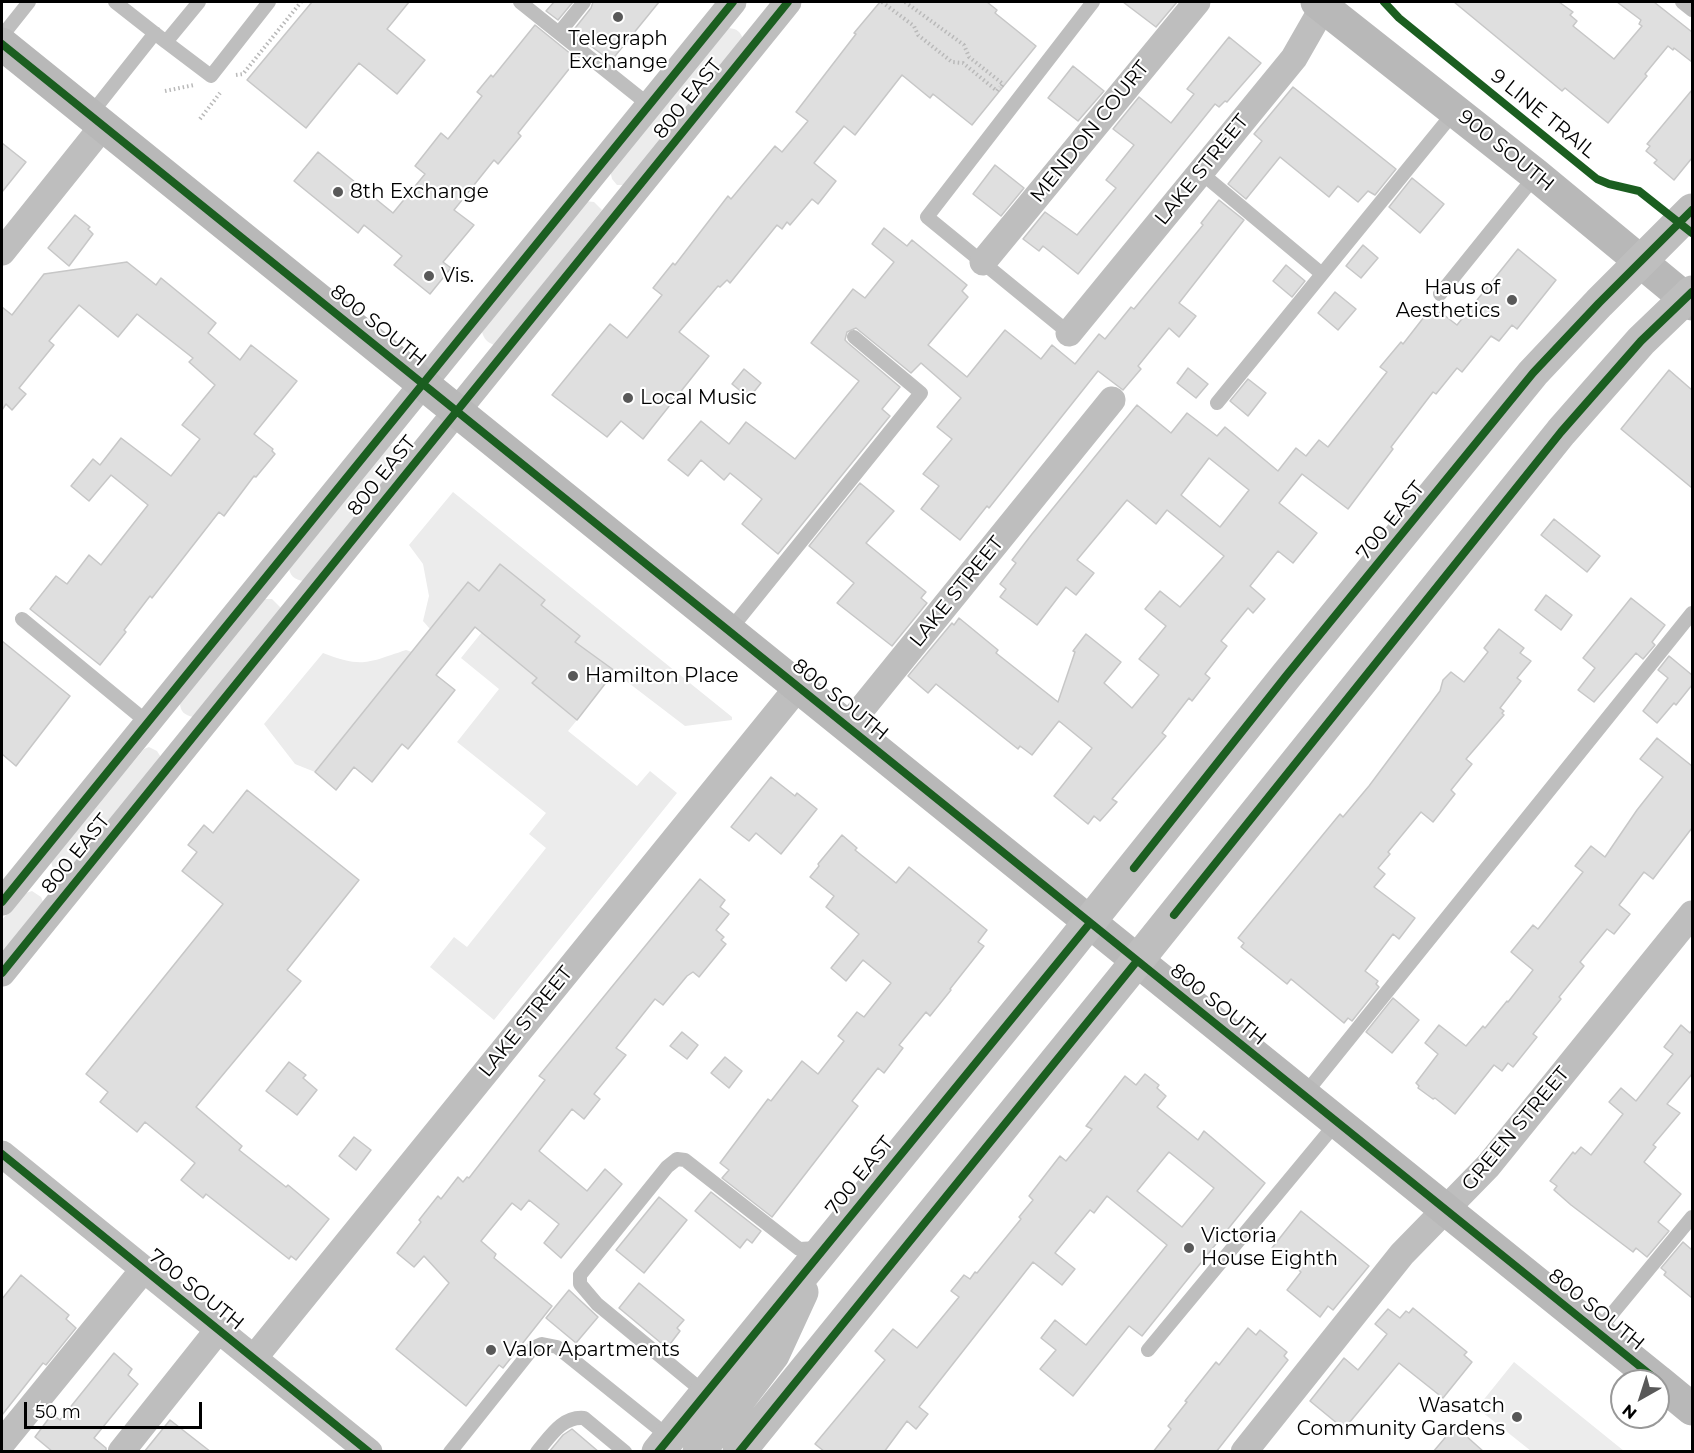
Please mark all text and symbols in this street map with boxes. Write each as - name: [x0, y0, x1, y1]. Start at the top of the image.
- marker: Telegraph Exchange: [611, 10, 625, 24]
- place label: Telegraph Exchange: [568, 27, 668, 74]
- street label: 800 EAST: [649, 54, 727, 144]
- street label: MENDON COURT: [1025, 56, 1155, 208]
- street label: 9 LINE TRAIL: [1486, 64, 1600, 164]
- street label: 900 SOUTH: [1453, 105, 1559, 197]
- street label: LAKE STREET: [1150, 110, 1254, 230]
- place label: 8th Exchange: [350, 180, 489, 204]
- marker: 8th Exchange: [331, 185, 345, 199]
- place label: Vis.: [441, 264, 474, 288]
- marker: Vis.: [422, 269, 436, 283]
- place label: Haus of Aesthetics: [1396, 276, 1500, 323]
- street label: 800 SOUTH: [325, 280, 431, 372]
- marker: Haus of Aesthetics: [1505, 293, 1519, 307]
- place label: Local Music: [640, 386, 757, 410]
- marker: Local Music: [621, 391, 635, 405]
- street label: 800 EAST: [343, 431, 421, 521]
- street label: 700 EAST: [1352, 477, 1430, 565]
- street label: LAKE STREET: [905, 532, 1009, 652]
- street label: 800 SOUTH: [787, 654, 893, 746]
- place label: Hamilton Place: [585, 664, 739, 688]
- marker: Hamilton Place: [566, 669, 580, 683]
- street label: 800 EAST: [37, 809, 115, 899]
- street label: 800 SOUTH: [1165, 959, 1271, 1051]
- street label: LAKE STREET: [474, 962, 578, 1082]
- street label: GREEN STREET: [1457, 1062, 1575, 1196]
- street label: 700 EAST: [821, 1132, 899, 1220]
- place label: Victoria House Eighth: [1201, 1224, 1338, 1271]
- marker: Victoria House Eighth: [1182, 1241, 1196, 1255]
- street label: 700 SOUTH: [144, 1244, 248, 1336]
- street label: 800 SOUTH: [1543, 1264, 1649, 1356]
- place label: Valor Apartments: [503, 1338, 680, 1362]
- marker: Valor Apartments: [484, 1343, 498, 1357]
- north arrow: [1610, 1369, 1670, 1429]
- scale bar: [27, 1390, 206, 1428]
- place label: Wasatch Community Gardens: [1297, 1394, 1505, 1441]
- text: N: [1619, 1400, 1641, 1423]
- text: 50 m: [35, 1401, 81, 1423]
- marker: Wasatch Community Gardens: [1510, 1410, 1524, 1424]

